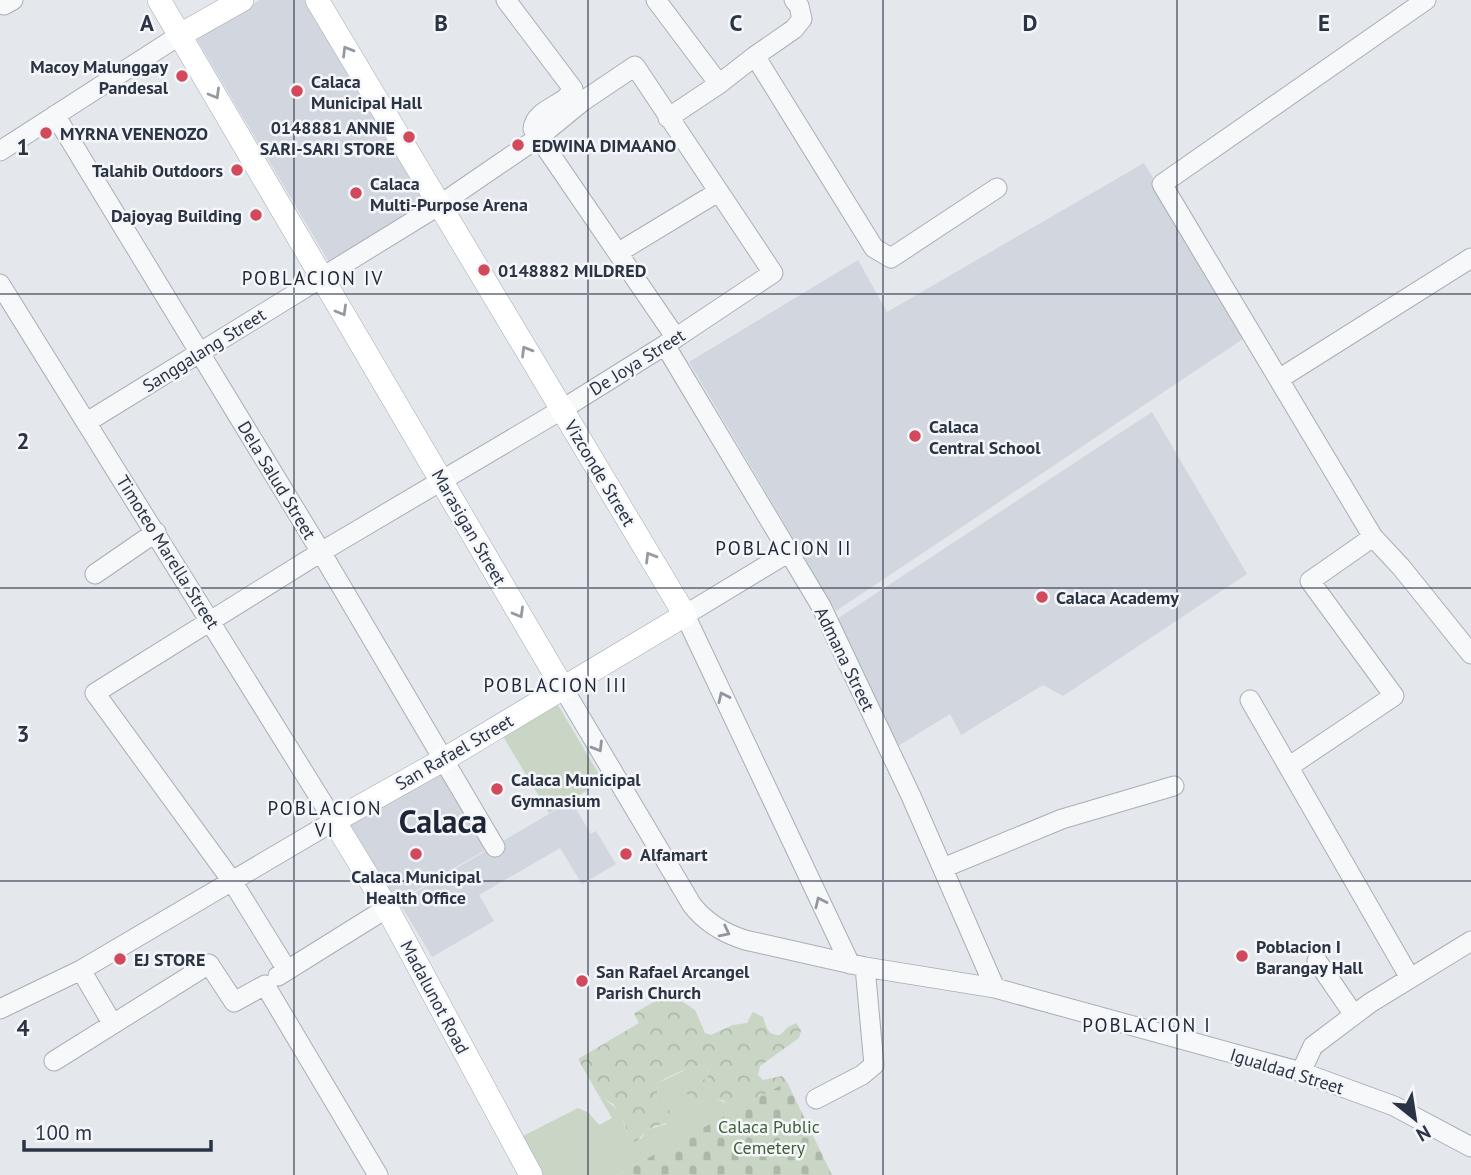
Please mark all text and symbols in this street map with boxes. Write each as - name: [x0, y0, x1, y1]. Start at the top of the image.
- text: A: [140, 8, 154, 37]
- text: B: [434, 8, 448, 37]
- text: C: [730, 8, 743, 37]
- text: D: [1023, 8, 1037, 37]
- text: E: [1318, 8, 1330, 37]
- one-way arrow: [342, 45, 355, 58]
- place label: Macoy Malunggay Pandesal: [30, 55, 169, 99]
- marker: Macoy Malunggay Pandesal: [174, 68, 190, 84]
- place label: Calaca Municipal Hall: [311, 70, 423, 114]
- marker: Calaca Municipal Hall: [289, 83, 305, 99]
- one-way arrow: [207, 86, 220, 99]
- place label: 0148881 ANNIE SARI-SARI STORE: [260, 116, 395, 160]
- place label: MYRNA VENENOZO: [60, 122, 208, 145]
- marker: MYRNA VENENOZO: [38, 125, 54, 141]
- marker: 0148881 ANNIE SARI-SARI STORE: [401, 129, 417, 145]
- text: 1: [16, 132, 30, 161]
- place label: EDWINA DIMAANO: [532, 134, 676, 157]
- marker: EDWINA DIMAANO: [510, 137, 526, 153]
- place label: Talahib Outdoors: [92, 159, 223, 182]
- marker: Talahib Outdoors: [229, 162, 245, 178]
- place label: Calaca Multi-Purpose Arena: [370, 172, 528, 216]
- marker: Calaca Multi-Purpose Arena: [348, 185, 364, 201]
- place label: Dajoyag Building: [111, 204, 242, 227]
- marker: Dajoyag Building: [248, 207, 264, 223]
- place label: 0148882 MILDRED: [498, 259, 646, 282]
- marker: 0148882 MILDRED: [476, 262, 492, 278]
- district label: POBLACION IV: [242, 266, 384, 290]
- street label: Sanggalang Street: [138, 303, 270, 397]
- one-way arrow: [334, 304, 347, 317]
- street label: De Joya Street: [585, 323, 689, 401]
- one-way arrow: [521, 346, 534, 359]
- street label: Vizconde Street: [559, 415, 641, 530]
- place label: Calaca Central School: [929, 415, 1041, 459]
- street label: Dela Salud Street: [233, 417, 321, 543]
- text: 2: [16, 426, 30, 455]
- marker: Calaca Central School: [907, 428, 923, 444]
- street label: Marasigan Street: [427, 465, 511, 589]
- street label: Timoteo Marella Street: [111, 471, 225, 633]
- district label: POBLACION II: [715, 536, 853, 560]
- one-way arrow: [645, 551, 658, 564]
- place label: Calaca Academy: [1056, 586, 1179, 609]
- marker: Calaca Academy: [1034, 589, 1050, 605]
- street label: Admana Street: [810, 603, 880, 715]
- one-way arrow: [511, 606, 524, 619]
- district label: POBLACION III: [484, 673, 628, 697]
- one-way arrow: [718, 692, 732, 704]
- street label: San Rafael Street: [391, 709, 517, 795]
- text: 3: [16, 719, 30, 748]
- one-way arrow: [589, 739, 602, 752]
- place label: Calaca Municipal Gymnasium: [511, 768, 641, 812]
- marker: Calaca Municipal Gymnasium: [489, 781, 505, 797]
- district label: POBLACION VI: [267, 796, 383, 842]
- district label: Calaca: [399, 800, 487, 842]
- place label: Alfamart: [640, 843, 708, 866]
- marker: Calaca Municipal Health Office: [408, 846, 424, 862]
- marker: Alfamart: [618, 846, 634, 862]
- place label: Calaca Municipal Health Office: [351, 865, 482, 909]
- one-way arrow: [815, 897, 829, 910]
- one-way arrow: [718, 924, 730, 938]
- place label: Poblacion I Barangay Hall: [1256, 935, 1364, 979]
- street label: Madalunot Road: [395, 936, 475, 1058]
- place label: EJ STORE: [134, 948, 205, 971]
- marker: Poblacion I Barangay Hall: [1234, 948, 1250, 964]
- marker: EJ STORE: [112, 951, 128, 967]
- place label: San Rafael Arcangel Parish Church: [596, 960, 750, 1004]
- marker: San Rafael Arcangel Parish Church: [574, 973, 590, 989]
- text: 4: [16, 1013, 30, 1042]
- district label: POBLACION I: [1082, 1013, 1212, 1037]
- street label: Igualdad Street: [1227, 1043, 1347, 1099]
- north arrow: [1380, 1084, 1450, 1154]
- scale bar: [24, 1108, 212, 1152]
- park label: Calaca Public Cemetery: [718, 1115, 820, 1159]
- text: 100 m: [35, 1119, 92, 1146]
- text: N: [1412, 1120, 1435, 1147]

